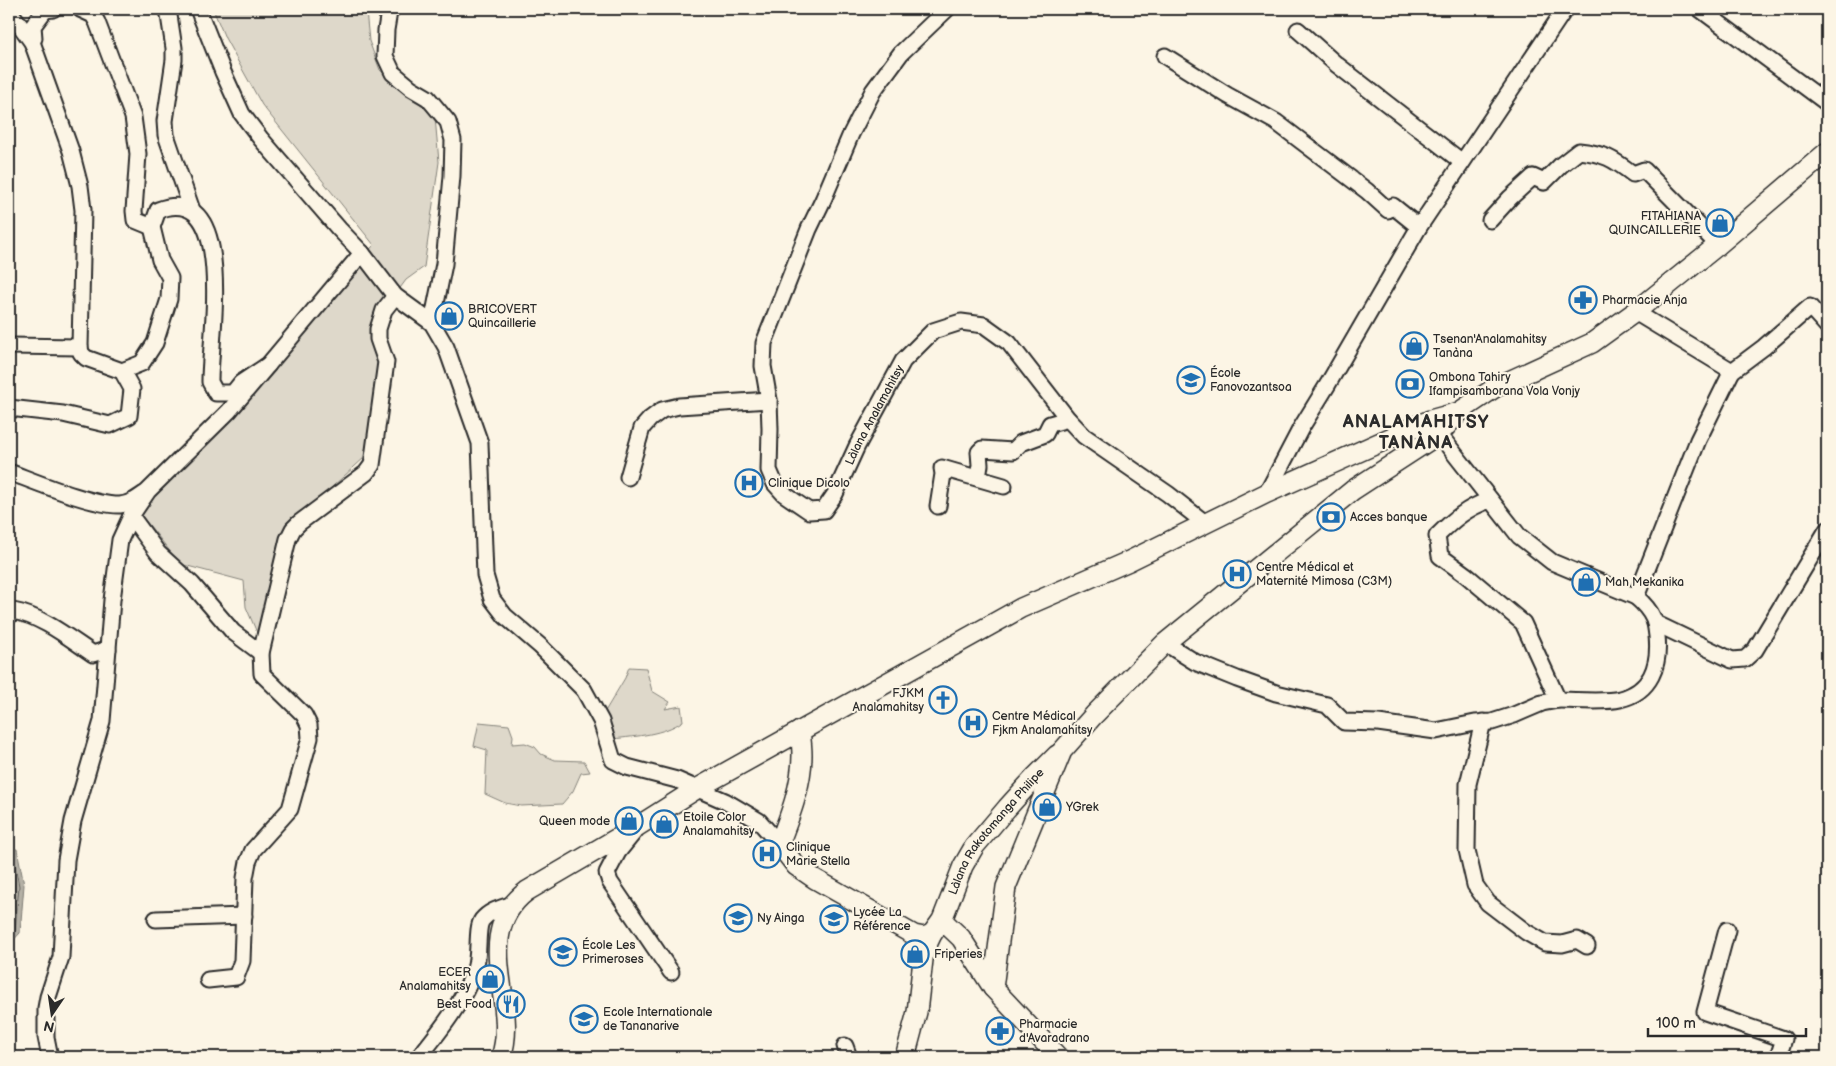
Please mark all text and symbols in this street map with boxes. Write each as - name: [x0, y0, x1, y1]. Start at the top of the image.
- shop icon: FITAHIANA QUINCAILLERIE: [1705, 208, 1735, 238]
- place label: FITAHIANA QUINCAILLERIE: [1609, 209, 1702, 238]
- pharmacy icon: Pharmacie Anja: [1568, 285, 1598, 315]
- place label: Pharmacie Anja: [1602, 293, 1688, 308]
- shop icon: BRICOVERT Quincaillerie: [434, 301, 464, 331]
- place label: BRICOVERT Quincaillerie: [468, 302, 538, 331]
- shop icon: Tsenan'Analamahitsy Tanàna: [1399, 331, 1429, 361]
- place label: Tsenan'Analamahitsy Tanàna: [1433, 332, 1547, 361]
- street label: Làlana Analamahitsy: [842, 362, 907, 467]
- school or university icon: École Fanovozantsoa: [1176, 365, 1206, 395]
- place label: École Fanovozantsoa: [1210, 365, 1292, 395]
- bank icon: Ombona Tahiry Ifampisamborana Vola Vonjy: [1395, 369, 1425, 399]
- place label: Ombona Tahiry Ifampisamborana Vola Vonjy: [1429, 370, 1581, 399]
- district label: ANALAMAHITSY TANÀNA: [1342, 412, 1489, 454]
- hospital icon: Clinique Dicolo: [734, 468, 764, 498]
- place label: Clinique Dicolo: [768, 476, 850, 491]
- bank icon: Acces banque: [1316, 502, 1346, 532]
- place label: Acces banque: [1350, 510, 1427, 525]
- hospital icon: Centre Médical et Maternité Mimosa (C3M): [1222, 559, 1252, 589]
- place label: Centre Médical et Maternité Mimosa (C3M): [1256, 560, 1392, 589]
- shop icon: Mah Mekanika: [1571, 567, 1601, 597]
- place label: Mah Mekanika: [1605, 575, 1684, 590]
- church icon: FJKM Analamahitsy: [928, 685, 958, 715]
- place label: FJKM Analamahitsy: [853, 686, 925, 715]
- hospital icon: Centre Médical Fjkm Analamahitsy: [958, 708, 988, 738]
- place label: Centre Médical Fjkm Analamahitsy: [992, 709, 1093, 738]
- street label: Làlana Rakotomanga Philipe: [945, 765, 1047, 897]
- shop icon: YGrek: [1032, 792, 1062, 822]
- place label: YGrek: [1065, 800, 1099, 815]
- shop icon: Queen mode: [614, 806, 644, 836]
- shop icon: Etoile Color Analamahitsy: [649, 809, 679, 839]
- place label: Etoile Color Analamahitsy: [683, 810, 755, 839]
- place label: Queen mode: [539, 814, 610, 829]
- hospital icon: Clinique Marie Stella: [752, 839, 782, 869]
- place label: Clinique Marie Stella: [786, 840, 850, 869]
- school or university icon: Ny Ainga: [723, 903, 753, 933]
- school or university icon: Lycée La Référence: [819, 904, 849, 934]
- place label: Lycée La Référence: [853, 905, 911, 934]
- place label: Ny Ainga: [757, 911, 805, 926]
- school or university icon: École Les Primeroses: [548, 937, 578, 967]
- place label: École Les Primeroses: [582, 937, 644, 967]
- shop icon: Friperies: [900, 939, 930, 969]
- place label: Friperies: [934, 947, 983, 962]
- shop icon: ECER Analamahitsy: [475, 964, 505, 994]
- place label: ECER Analamahitsy: [400, 965, 472, 994]
- north arrow: [28, 988, 78, 1038]
- restaurant icon: Best Food: [496, 989, 526, 1019]
- place label: Best Food: [436, 997, 492, 1012]
- school or university icon: Ecole Internationale de Tananarive: [569, 1004, 599, 1034]
- place label: Ecole Internationale de Tananarive: [603, 1005, 712, 1034]
- scale bar: [1648, 1006, 1806, 1038]
- text: 100 m: [1656, 1014, 1696, 1033]
- pharmacy icon: Pharmacie d'Avaradrano: [985, 1016, 1015, 1046]
- text: N: [42, 1017, 56, 1036]
- place label: Pharmacie d'Avaradrano: [1019, 1017, 1090, 1046]

